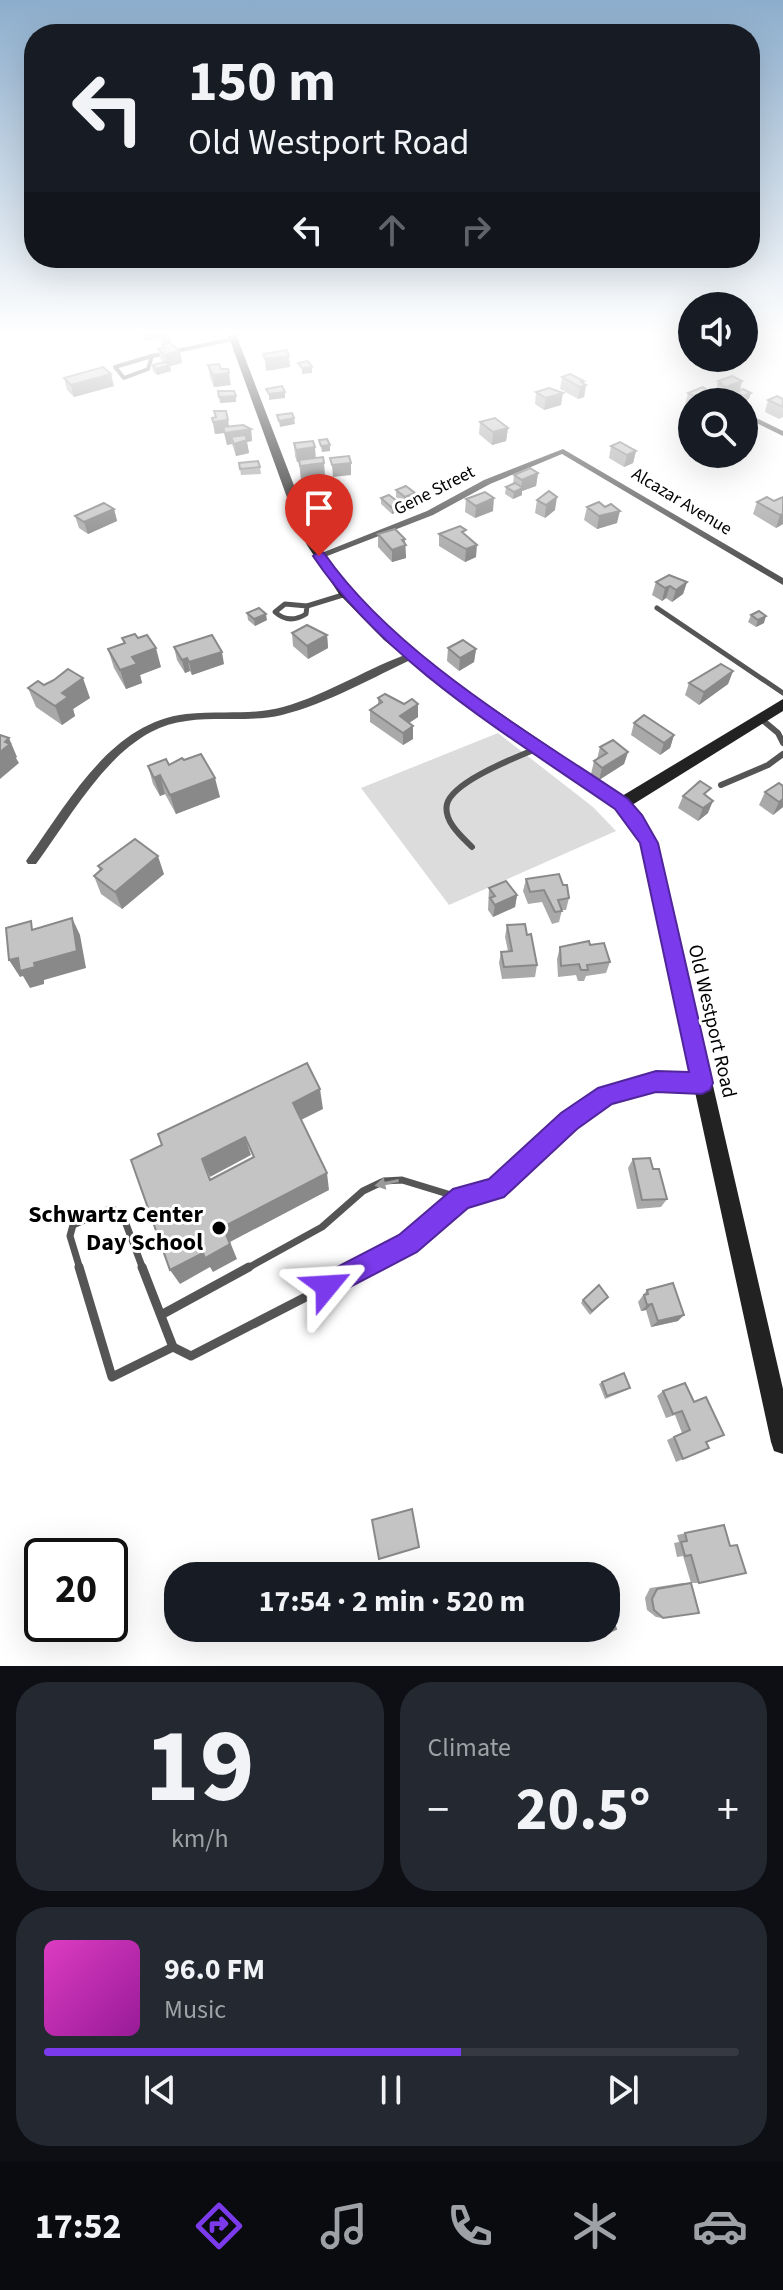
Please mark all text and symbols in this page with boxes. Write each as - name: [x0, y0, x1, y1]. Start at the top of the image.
- text: 150 m: [188, 43, 336, 122]
- icon: left: [56, 56, 160, 160]
- text: Old Westport Road: [188, 117, 470, 168]
- icon: left: [286, 208, 330, 252]
- icon: ahead: [370, 208, 414, 252]
- icon: right: [454, 208, 498, 252]
- map controls: [678, 292, 758, 468]
- button: sound: [678, 292, 758, 372]
- button: search: [678, 388, 758, 468]
- street label: Gene Street: [390, 459, 479, 521]
- street label: Alcazar Avenue: [627, 462, 737, 541]
- pin: [285, 474, 353, 556]
- icon: arrive: [297, 486, 341, 530]
- street label: Old Westport Road: [681, 942, 743, 1101]
- one-way arrow: [374, 1177, 399, 1190]
- place label: Schwartz Center Day School: [28, 1197, 203, 1260]
- marker: Schwartz Center Day School: [210, 1219, 228, 1237]
- position arrow: [285, 1244, 369, 1328]
- speed limit sign: 20: [24, 1538, 128, 1642]
- text: 17:54 · 2 min · 520 m: [259, 1580, 525, 1623]
- text: 19: [145, 1694, 255, 1842]
- text: Climate: [428, 1729, 511, 1766]
- text: 20.5°: [516, 1768, 651, 1853]
- text: −: [428, 1779, 449, 1842]
- text: +: [717, 1779, 739, 1842]
- text: km/h: [171, 1820, 229, 1857]
- text: 96.0 FM: [164, 1948, 265, 1991]
- text: Music: [164, 1991, 226, 2028]
- icon: previous: [138, 2068, 182, 2112]
- icon: pause: [369, 2068, 413, 2112]
- icon: next: [601, 2068, 645, 2112]
- icon: directions: [191, 2198, 247, 2254]
- icon: music: [316, 2198, 372, 2254]
- icon: phone: [442, 2198, 498, 2254]
- icon: climate: [567, 2198, 623, 2254]
- icon: car: [692, 2198, 748, 2254]
- text: 17:52: [35, 2201, 122, 2252]

